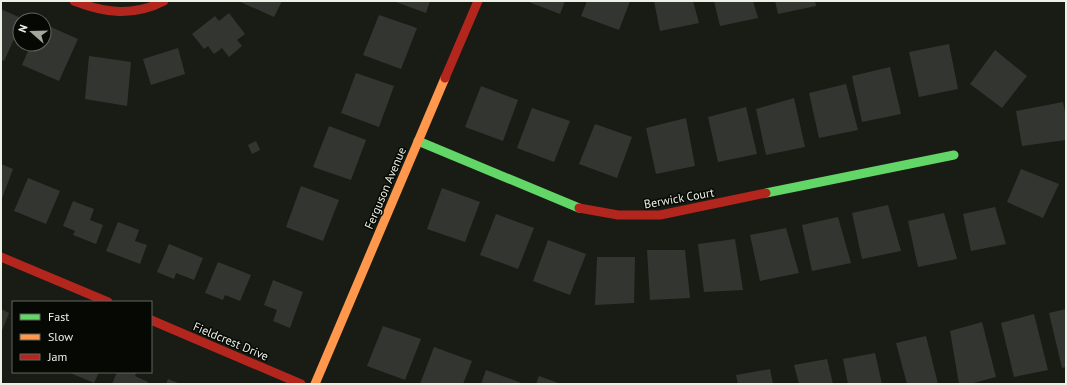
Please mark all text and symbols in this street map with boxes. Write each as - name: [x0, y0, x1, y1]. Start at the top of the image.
- north arrow: [12, 12, 52, 52]
- text: N: [15, 23, 30, 34]
- street label: Ferguson Avenue: [361, 145, 409, 231]
- street label: Berwick Court: [643, 184, 715, 212]
- legend: [12, 301, 152, 373]
- text: Fast: [48, 309, 69, 324]
- street label: Fieldcrest Drive: [191, 318, 271, 364]
- text: Slow: [48, 329, 73, 344]
- text: Jam: [47, 349, 67, 364]

